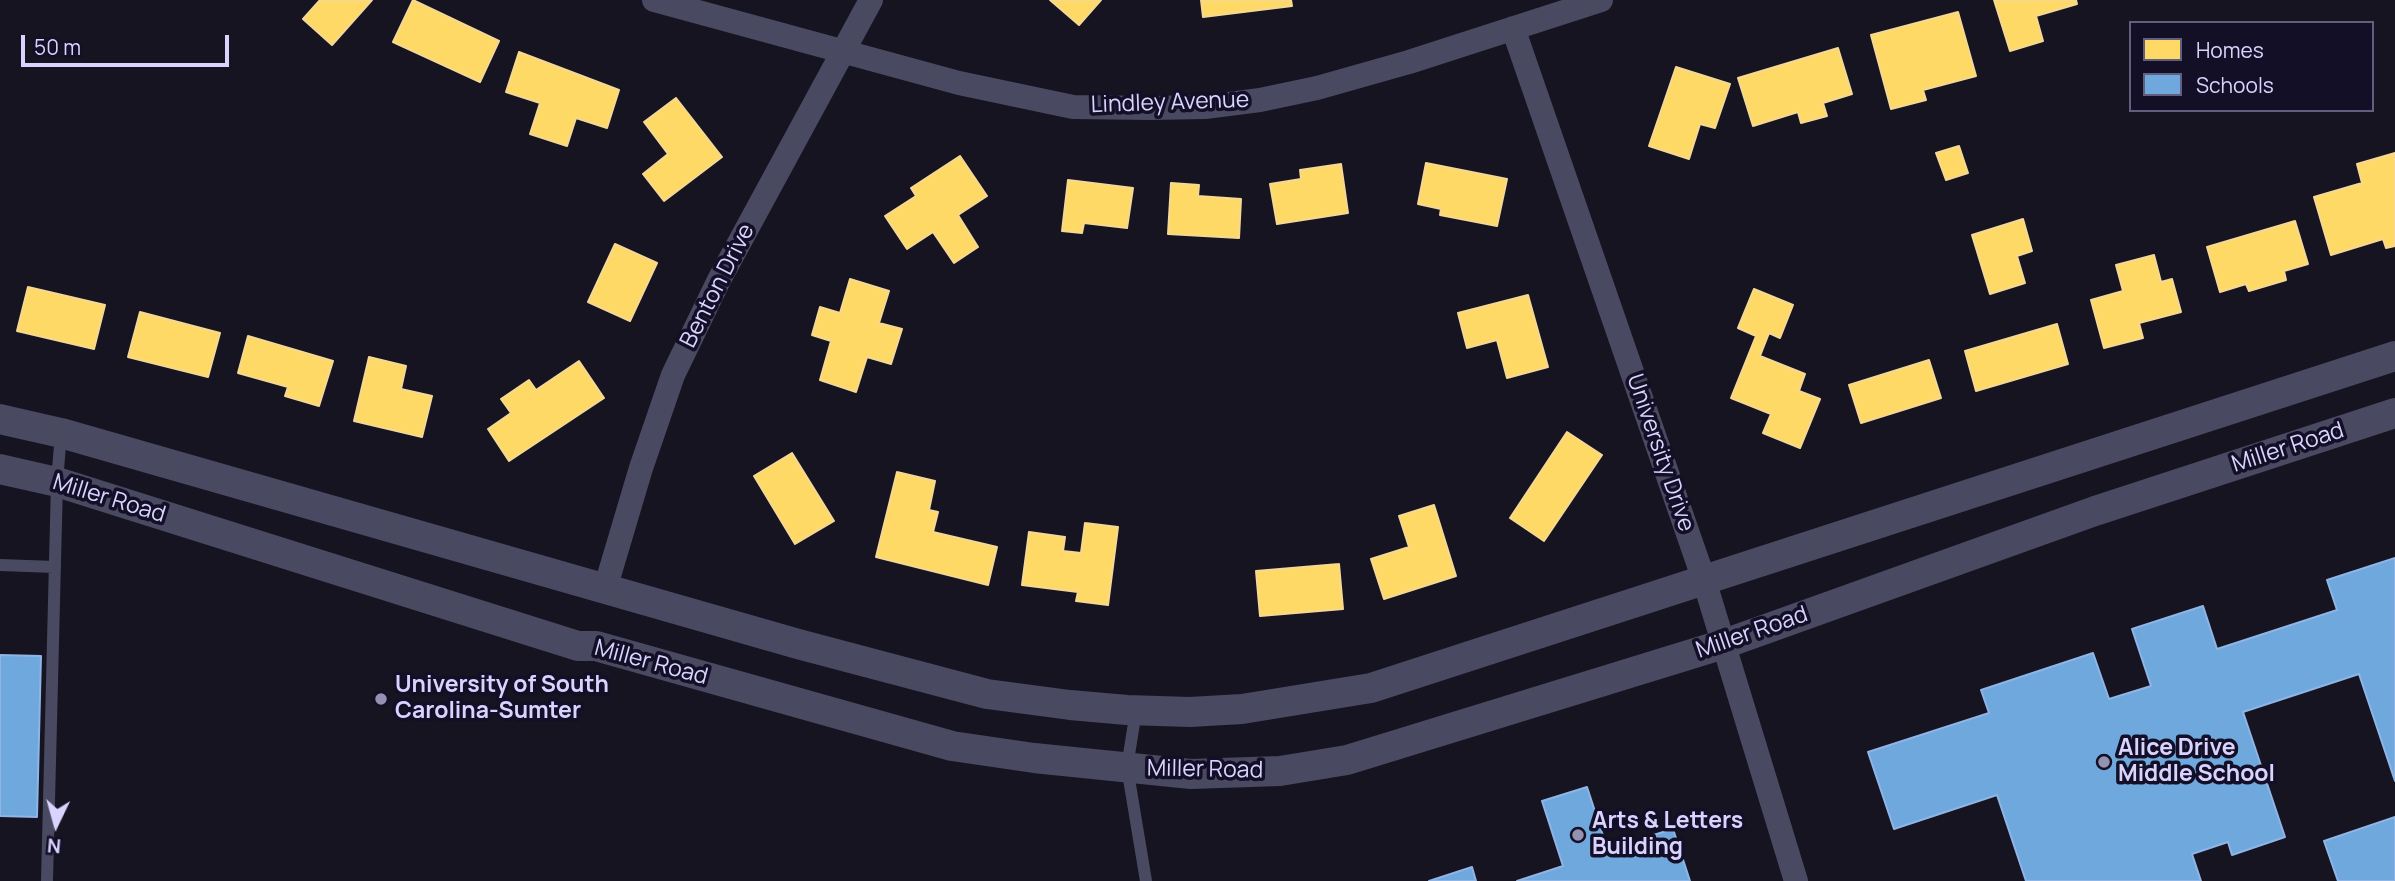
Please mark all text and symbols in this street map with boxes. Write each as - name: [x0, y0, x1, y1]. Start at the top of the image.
- scale bar: [24, 21, 233, 65]
- legend: [2129, 21, 2374, 112]
- text: 50 m: [34, 33, 81, 61]
- text: Homes: [2196, 36, 2264, 64]
- text: Schools: [2196, 71, 2274, 99]
- street label: Lindley Avenue: [1090, 86, 1250, 120]
- street label: Benton Drive: [675, 219, 761, 353]
- street label: University Drive: [1620, 371, 1700, 535]
- street label: Miller Road: [2228, 417, 2348, 479]
- street label: Miller Road: [49, 469, 169, 529]
- street label: Miller Road: [1693, 601, 1811, 665]
- street label: Miller Road: [591, 635, 711, 691]
- place label: University of South Carolina-Sumter: [395, 672, 609, 726]
- marker: University of South Carolina-Sumter: [373, 691, 389, 707]
- place label: Alice Drive Middle School: [2118, 735, 2275, 789]
- marker: Alice Drive Middle School: [2096, 754, 2112, 770]
- street label: Miller Road: [1147, 755, 1263, 785]
- north arrow: [21, 790, 91, 860]
- place label: Arts & Letters Building: [1592, 808, 1743, 862]
- marker: Arts & Letters Building: [1570, 827, 1586, 843]
- text: N: [46, 832, 62, 859]

